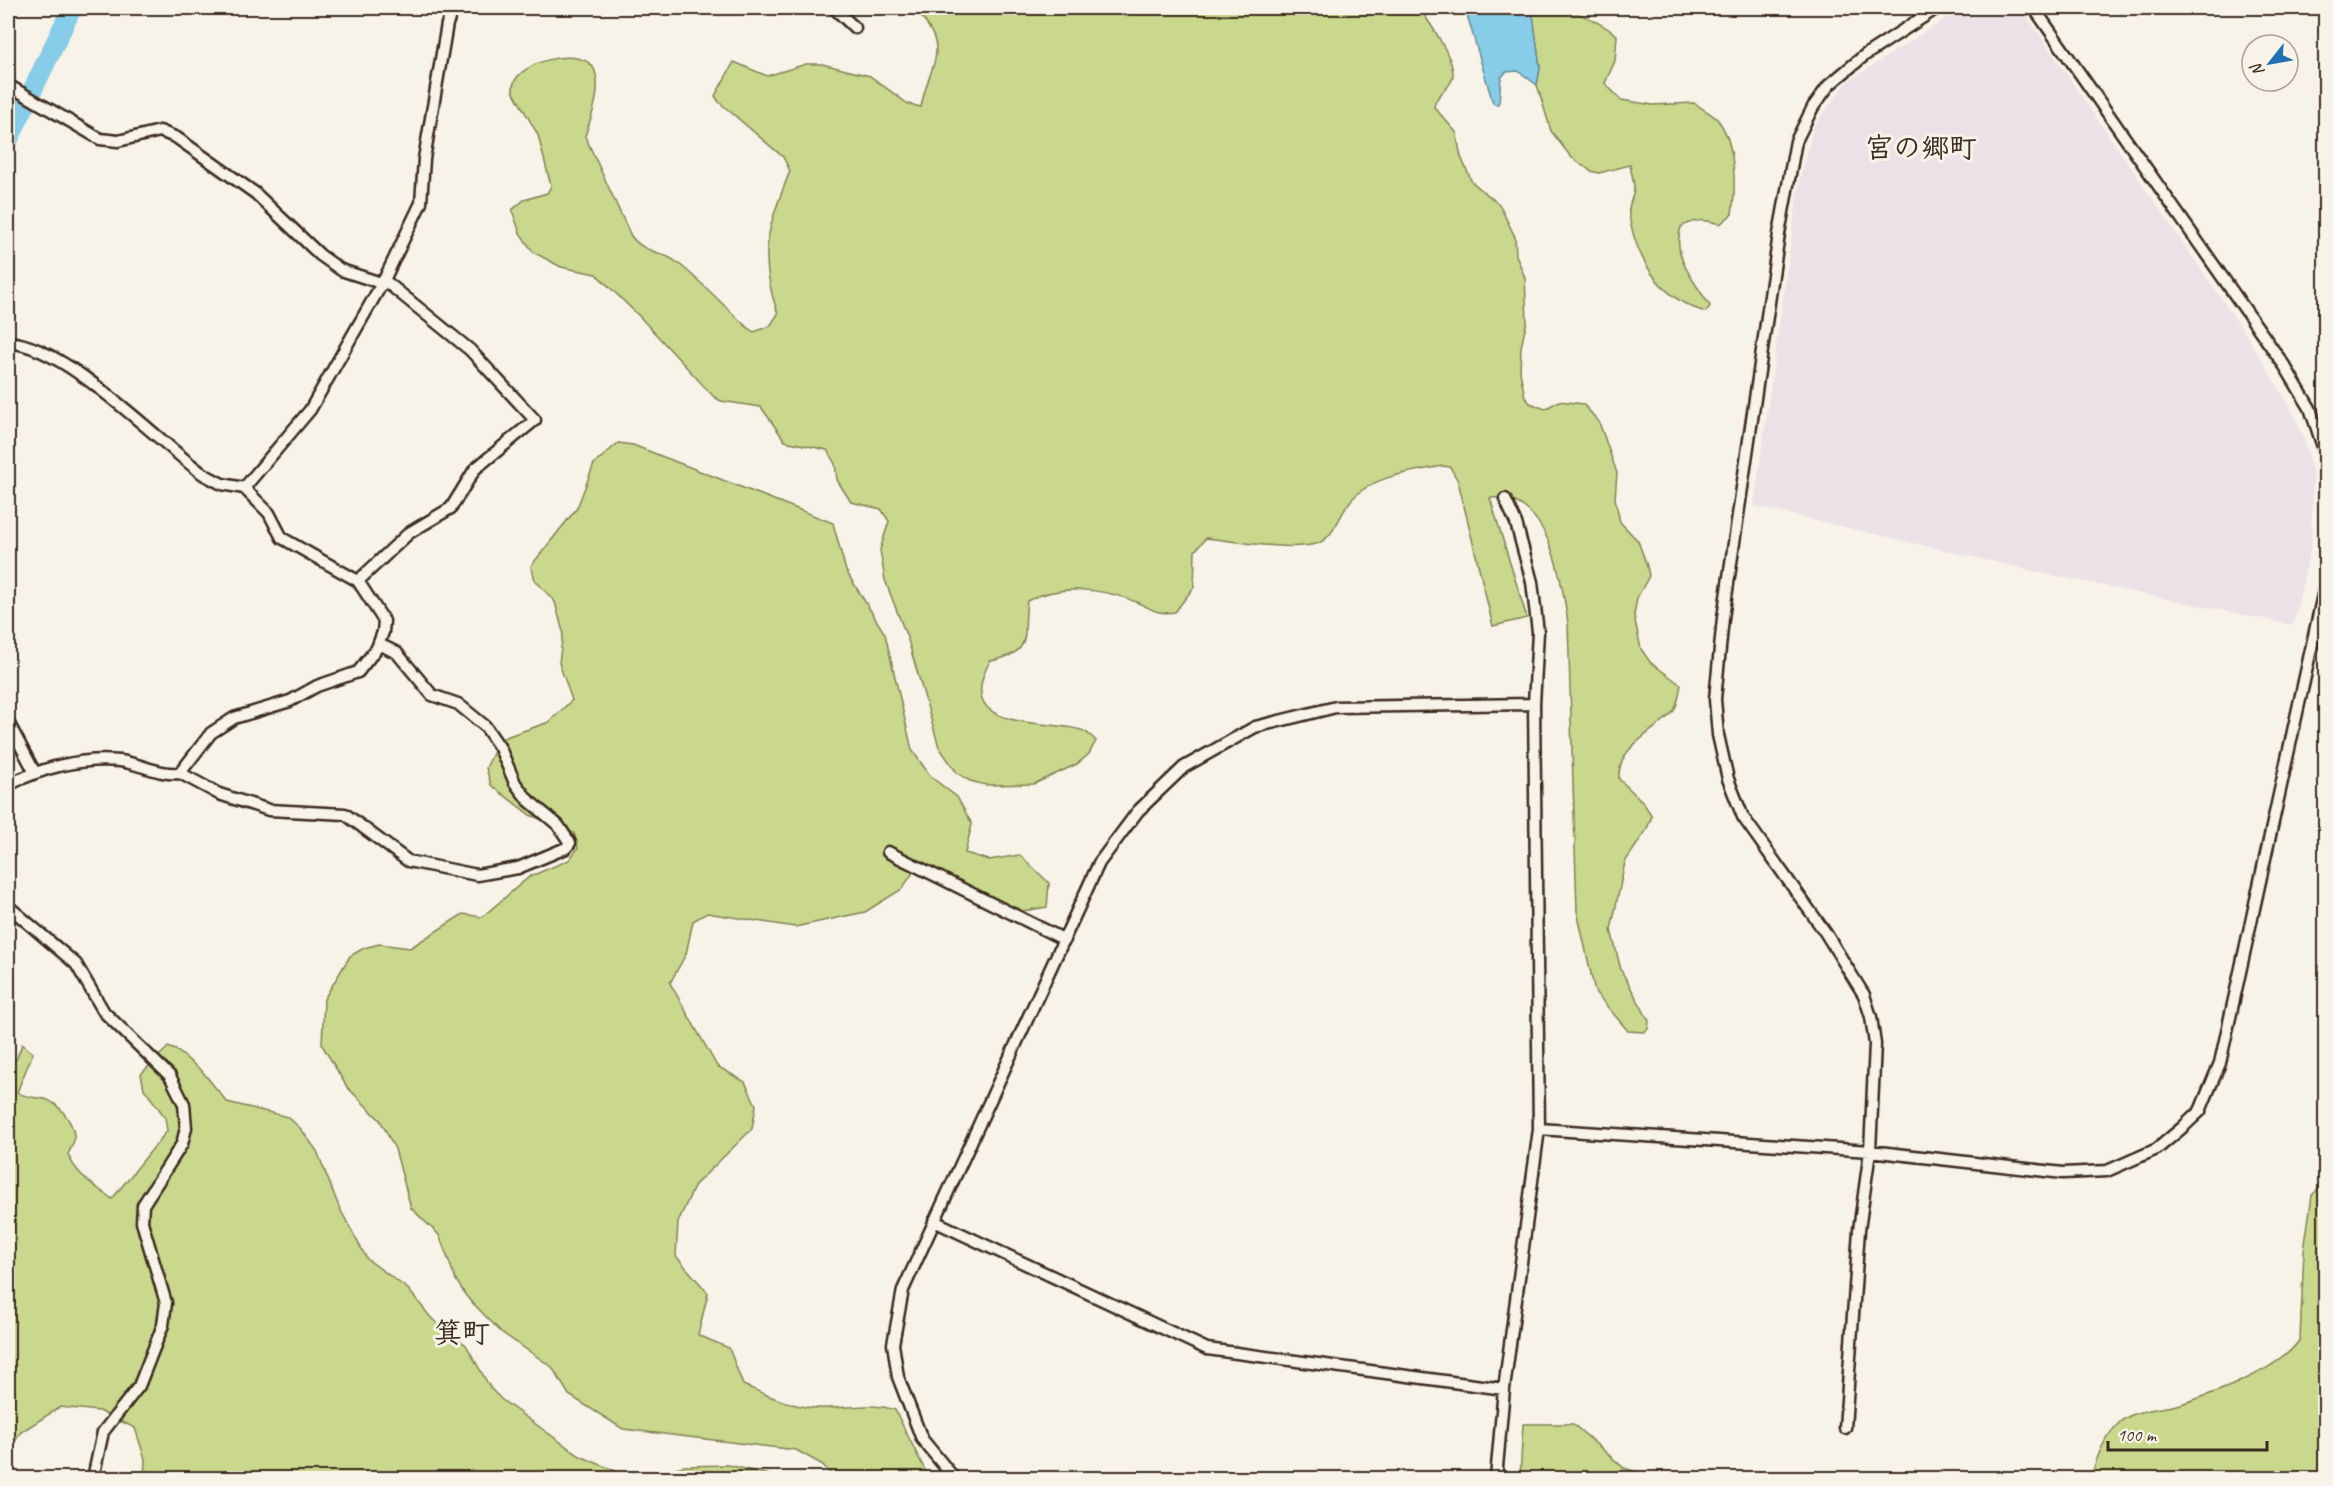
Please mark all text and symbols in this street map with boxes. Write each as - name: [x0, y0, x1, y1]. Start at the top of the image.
- north arrow: [2240, 33, 2300, 93]
- text: N: [2245, 58, 2269, 80]
- district label: 宮の郷町: [1865, 130, 1977, 165]
- district label: 箕町: [434, 1315, 490, 1350]
- scale bar: [2108, 1414, 2267, 1452]
- text: 100 m: [2117, 1424, 2158, 1446]

